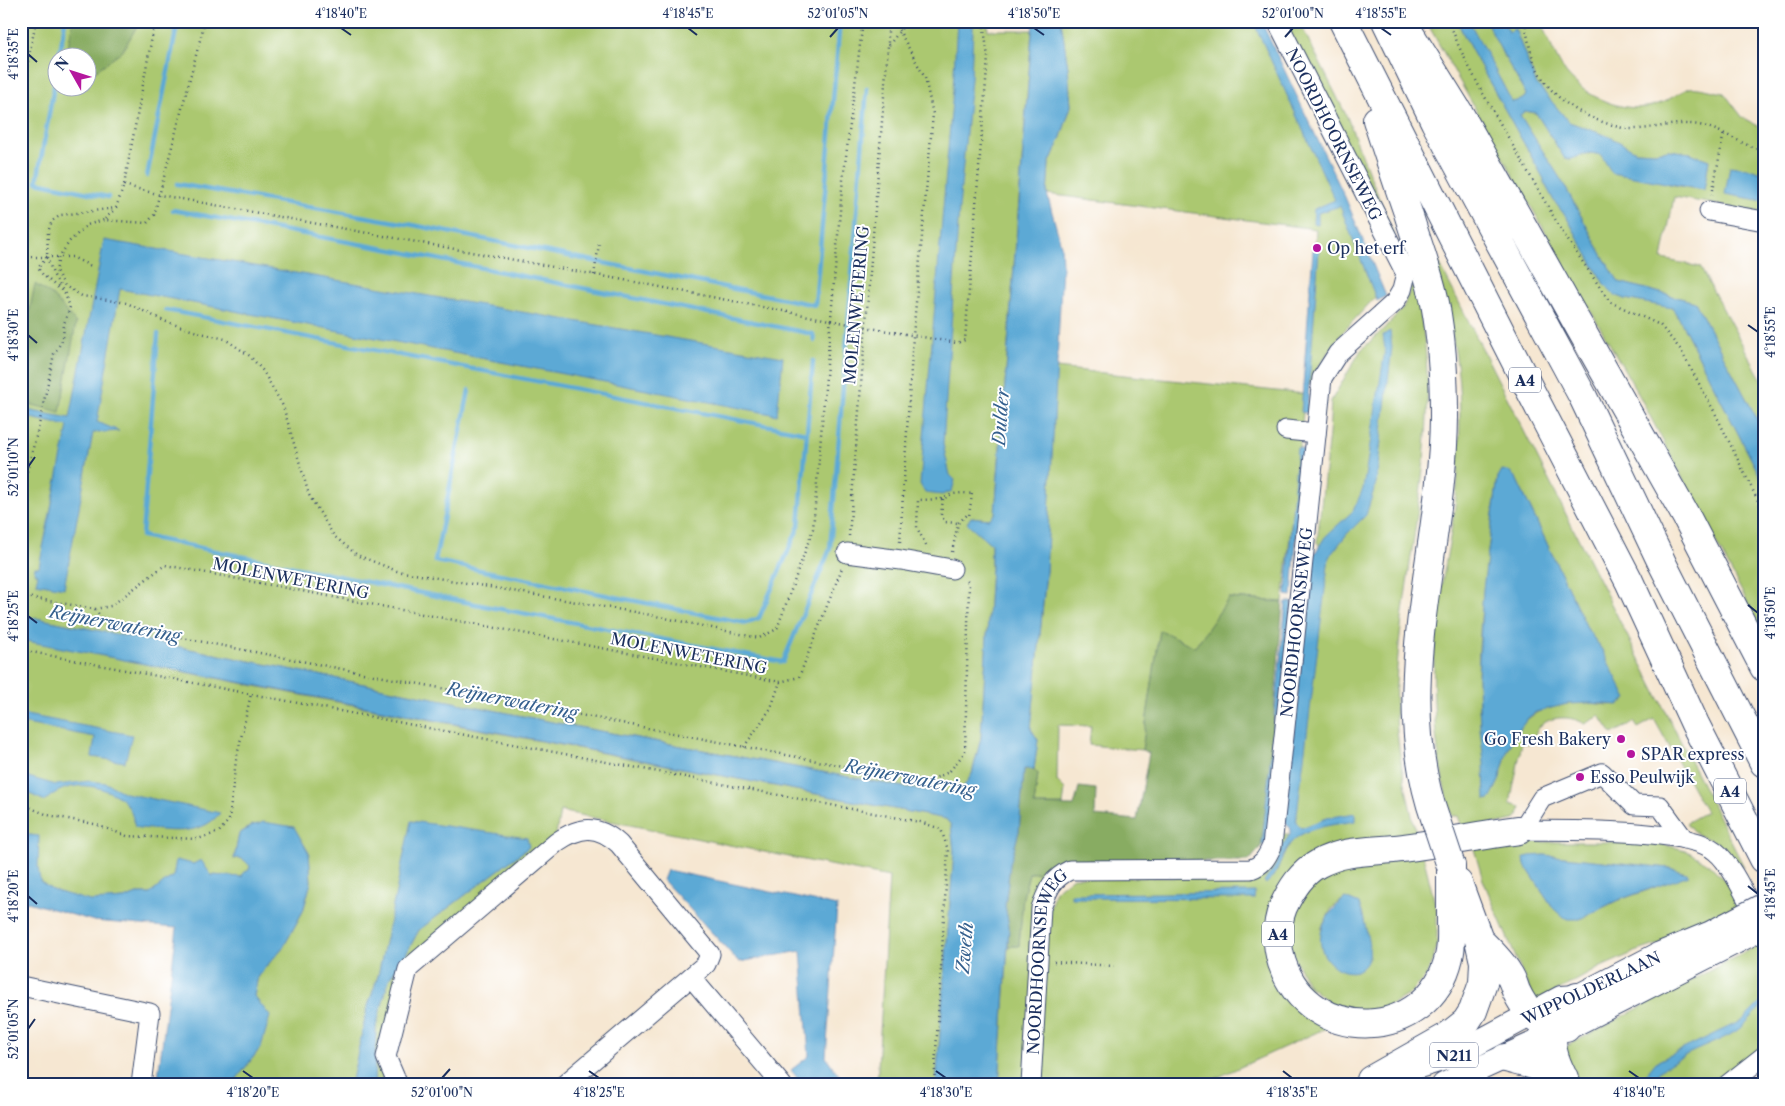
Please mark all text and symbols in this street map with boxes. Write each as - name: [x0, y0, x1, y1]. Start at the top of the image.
- text: 4°18'40"E: [315, 6, 367, 21]
- text: 4°18'45"E: [662, 6, 714, 21]
- text: 52°01'05"N: [808, 6, 869, 21]
- text: 4°18'50"E: [1008, 6, 1060, 21]
- text: 52°01'00"N: [1262, 6, 1324, 21]
- text: 4°18'55"E: [1355, 6, 1407, 21]
- text: 4°18'35"E: [6, 28, 21, 80]
- street label: NOORDHOORNSEWEG: [1282, 44, 1386, 224]
- north arrow: [48, 48, 98, 98]
- text: N: [51, 53, 73, 74]
- street label: MOLENWETERING: [839, 225, 873, 385]
- place label: Op het erf: [1327, 238, 1407, 258]
- marker: Op het erf: [1311, 242, 1323, 254]
- text: 4°18'55"E: [1763, 306, 1778, 358]
- text: 4°18'30"E: [6, 309, 21, 361]
- road number: A4: [1509, 368, 1541, 392]
- water label: Dulder: [988, 386, 1014, 448]
- text: 52°01'10"N: [6, 437, 21, 497]
- street label: NOORDHOORNSEWEG: [1276, 526, 1316, 718]
- street label: MOLENWETERING: [211, 553, 371, 603]
- text: 4°18'50"E: [1763, 587, 1778, 639]
- text: 4°18'25"E: [6, 590, 21, 642]
- water label: Reijnerwatering: [46, 600, 184, 648]
- street label: MOLENWETERING: [609, 628, 769, 678]
- water label: Reijnerwatering: [443, 677, 581, 725]
- place label: Go Fresh Bakery: [1484, 729, 1612, 749]
- marker: Go Fresh Bakery: [1615, 733, 1627, 745]
- place label: SPAR express: [1641, 744, 1744, 764]
- marker: SPAR express: [1625, 748, 1637, 760]
- water label: Reijnerwatering: [841, 754, 979, 802]
- place label: Esso Peulwijk: [1590, 767, 1695, 787]
- marker: Esso Peulwijk: [1574, 771, 1586, 783]
- road number: A4: [1714, 778, 1746, 804]
- street label: NOORDHOORNSEWEG: [1023, 864, 1071, 1055]
- text: 4°18'45"E: [1763, 868, 1778, 920]
- text: 4°18'20"E: [6, 870, 21, 922]
- water label: Zweth: [952, 921, 978, 976]
- road number: A4: [1262, 922, 1294, 946]
- street label: WIPPOLDERLAAN: [1517, 947, 1664, 1029]
- text: 52°01'05"N: [6, 998, 21, 1059]
- road number: N211: [1430, 1042, 1478, 1068]
- text: 4°18'20"E: [227, 1085, 279, 1100]
- text: 52°01'00"N: [411, 1085, 473, 1100]
- text: 4°18'25"E: [573, 1085, 625, 1100]
- text: 4°18'30"E: [920, 1085, 972, 1100]
- text: 4°18'35"E: [1266, 1085, 1318, 1100]
- text: 4°18'40"E: [1613, 1085, 1665, 1100]

